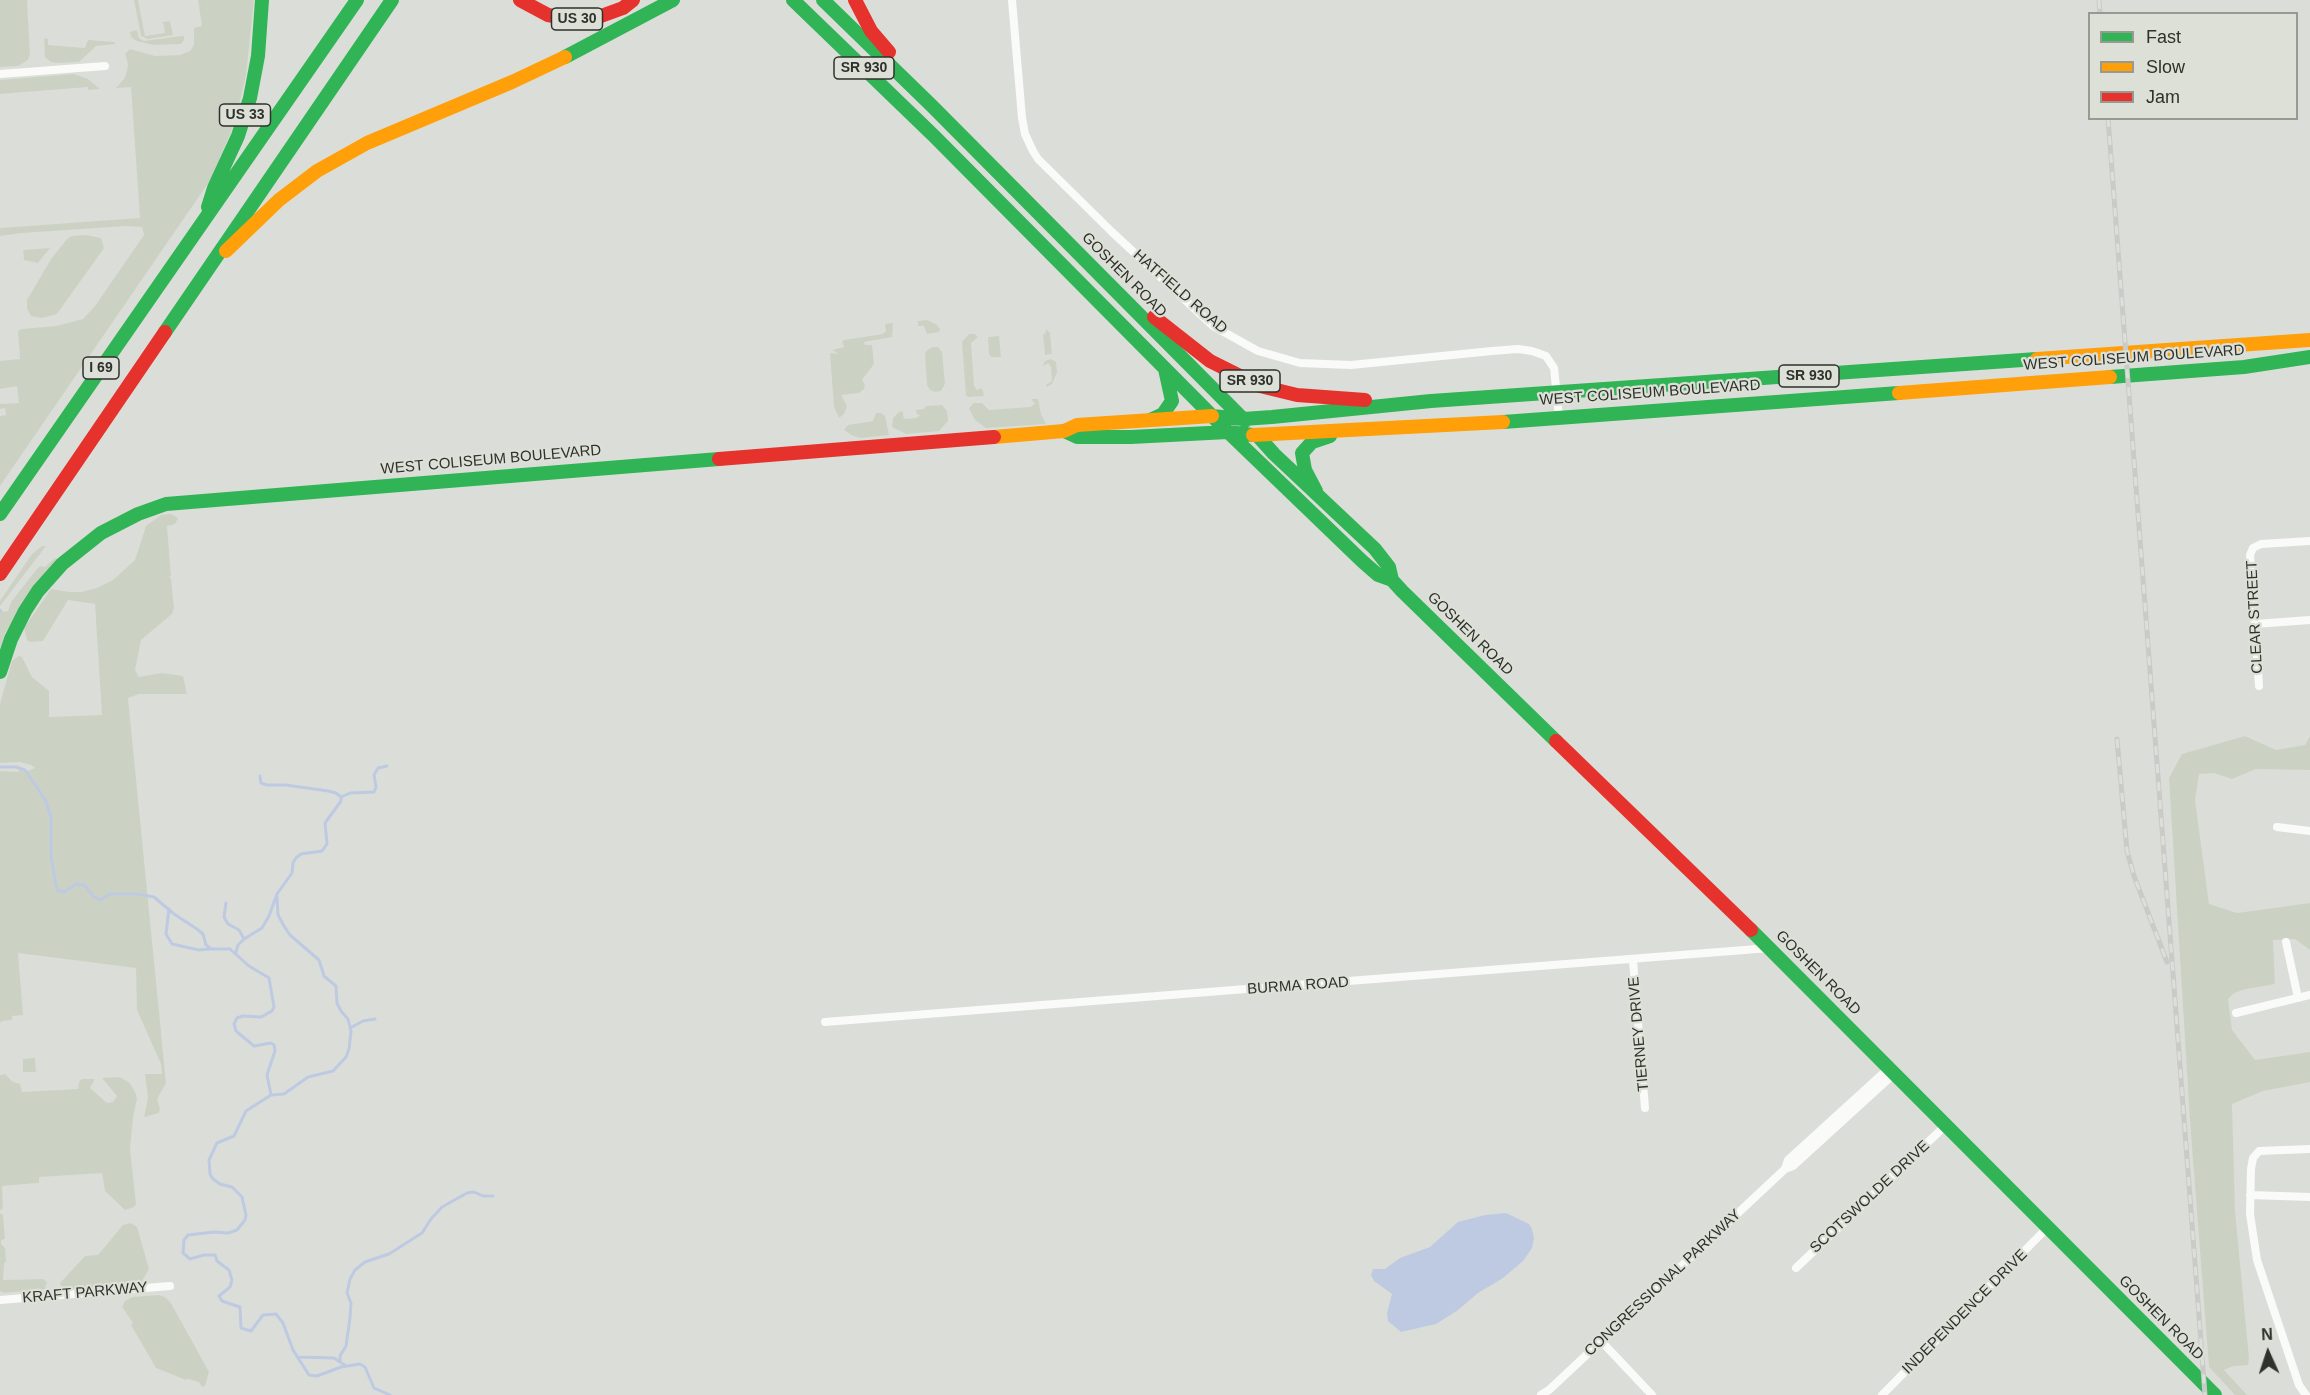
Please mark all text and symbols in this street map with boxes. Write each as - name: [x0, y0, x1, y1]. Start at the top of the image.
- road number: US 30: [552, 8, 602, 30]
- legend: [2088, 12, 2298, 120]
- text: Fast: [2146, 27, 2181, 47]
- road number: SR 930: [834, 57, 894, 79]
- text: Slow: [2146, 57, 2185, 77]
- text: Jam: [2146, 87, 2180, 107]
- road number: US 33: [220, 104, 270, 126]
- street label: GOSHEN ROAD: [1078, 229, 1170, 321]
- street label: HATFIELD ROAD: [1129, 246, 1231, 338]
- street label: WEST COLISEUM BOULEVARD: [2023, 341, 2245, 375]
- road number: I 69: [83, 357, 119, 379]
- road number: SR 930: [1779, 365, 1839, 387]
- road number: SR 930: [1220, 370, 1280, 392]
- street label: WEST COLISEUM BOULEVARD: [1539, 376, 1761, 410]
- street label: WEST COLISEUM BOULEVARD: [380, 441, 602, 479]
- street label: CLEAR STREET: [2243, 560, 2267, 674]
- street label: GOSHEN ROAD: [1423, 588, 1517, 680]
- street label: GOSHEN ROAD: [1772, 927, 1864, 1019]
- street label: BURMA ROAD: [1247, 973, 1349, 999]
- street label: TIERNEY DRIVE: [1625, 976, 1653, 1092]
- street label: SCOTSWOLDE DRIVE: [1807, 1137, 1933, 1257]
- street label: CONGRESSIONAL PARKWAY: [1581, 1206, 1745, 1360]
- street label: INDEPENDENCE DRIVE: [1899, 1246, 2031, 1378]
- street label: GOSHEN ROAD: [2115, 1272, 2207, 1364]
- street label: KRAFT PARKWAY: [22, 1279, 148, 1307]
- north arrow: [2238, 1323, 2298, 1383]
- text: N: [2261, 1326, 2273, 1343]

